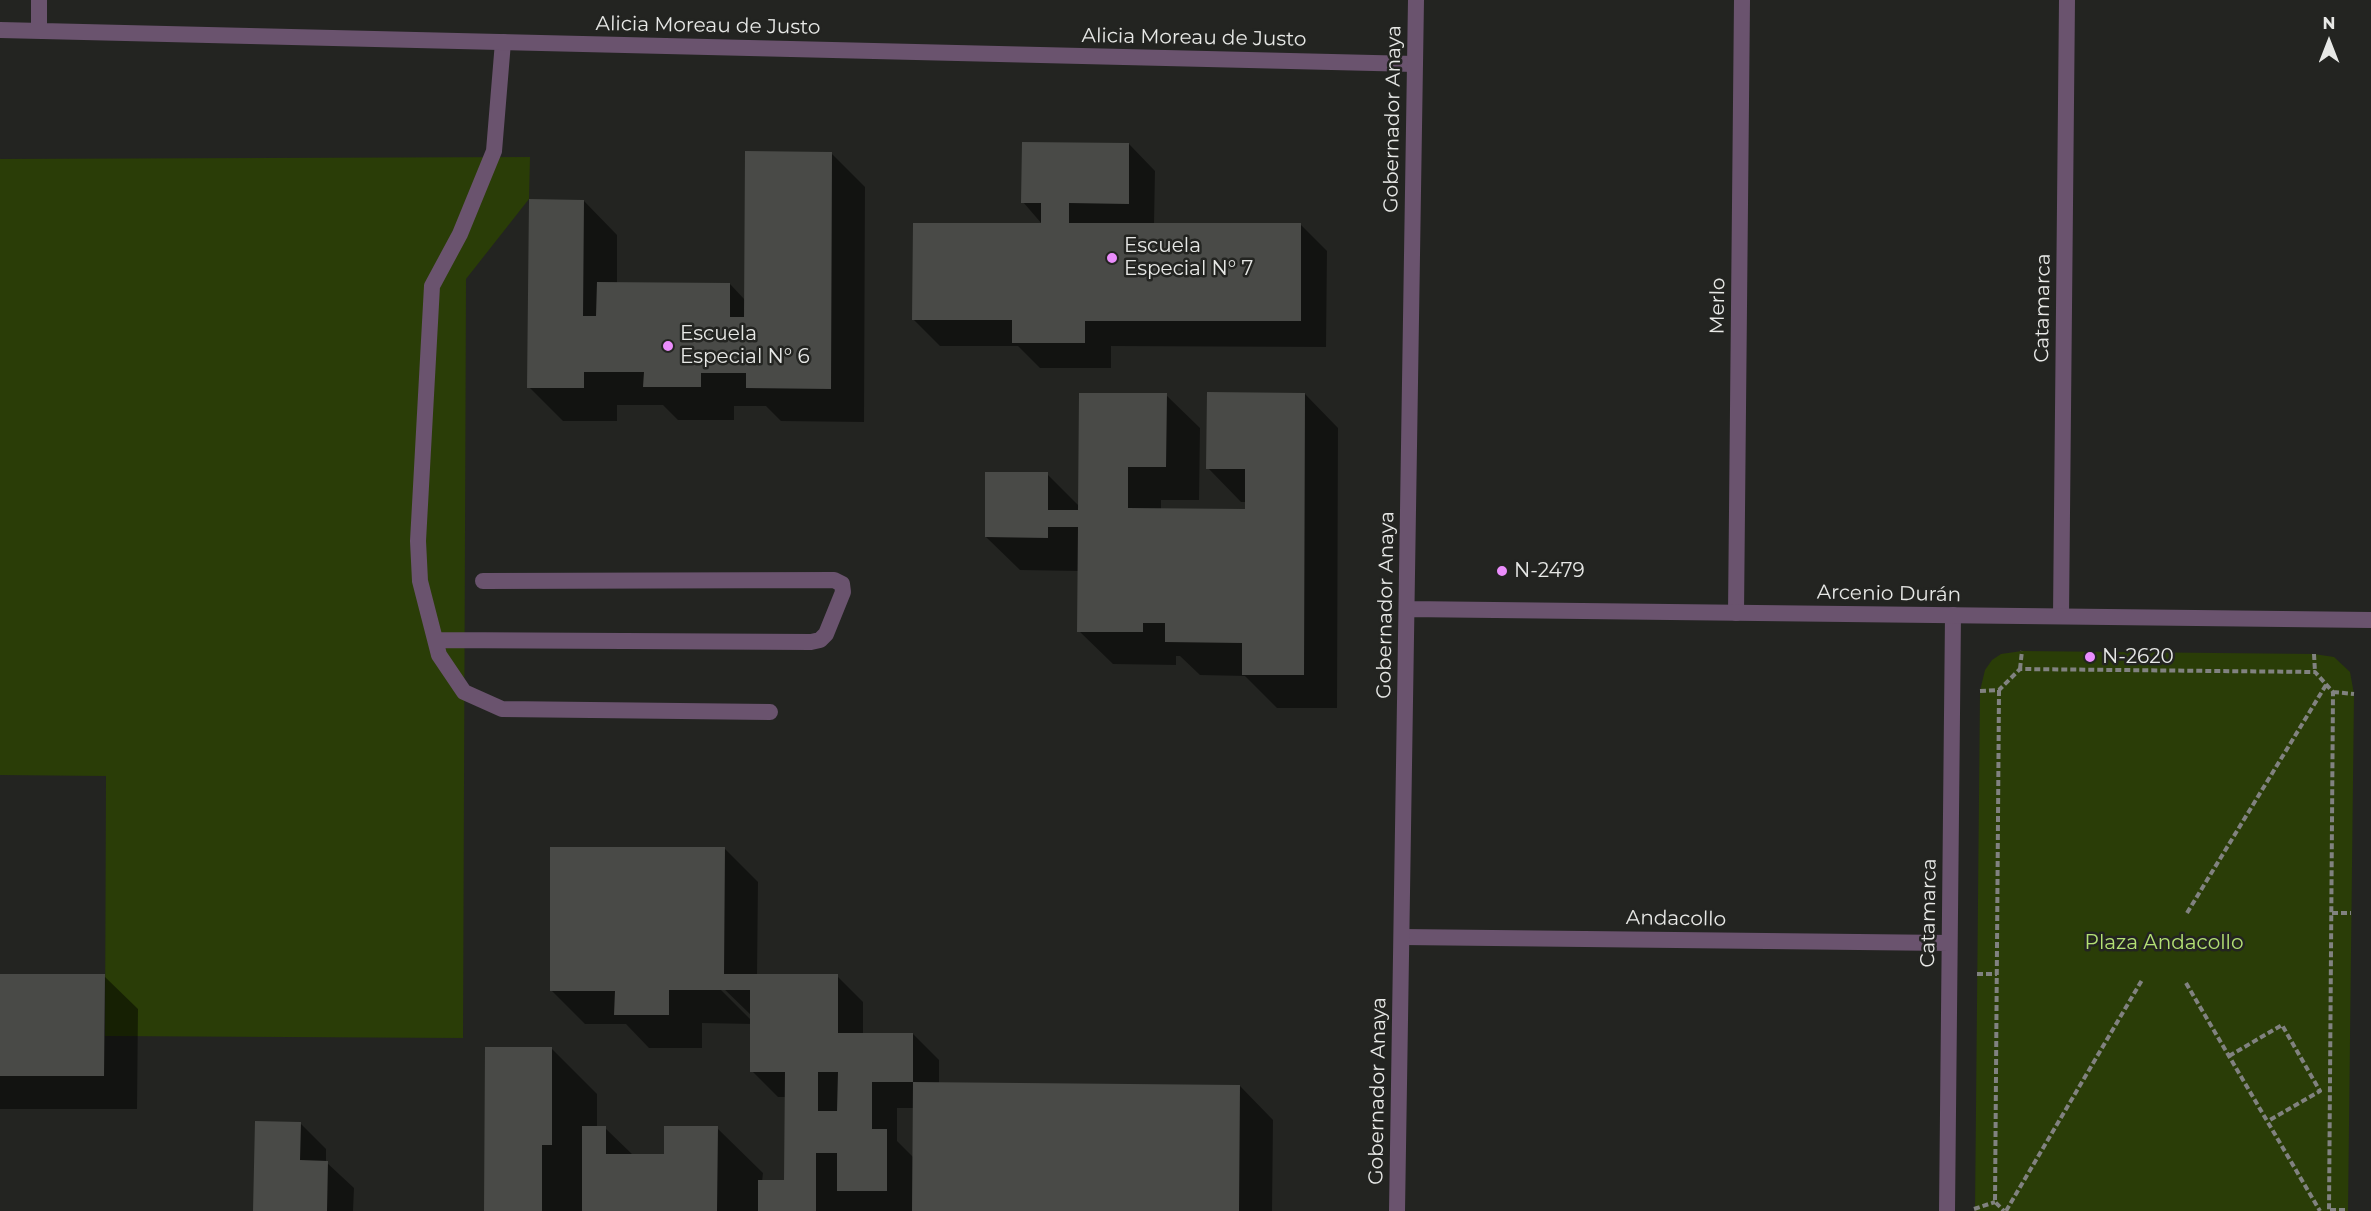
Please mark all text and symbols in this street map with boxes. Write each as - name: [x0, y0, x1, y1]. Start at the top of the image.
- street label: Alicia Moreau de Justo: [595, 12, 821, 40]
- north arrow: [2299, 12, 2359, 72]
- text: N: [2323, 14, 2335, 33]
- street label: Alicia Moreau de Justo: [1081, 24, 1307, 52]
- street label: Gobernador Anaya: [1379, 25, 1407, 213]
- place label: Escuela Especial N° 7: [1124, 234, 1253, 281]
- marker: Escuela Especial N° 7: [1105, 251, 1119, 265]
- street label: Catamarca: [2030, 253, 2056, 363]
- street label: Merlo: [1706, 277, 1730, 335]
- place label: Escuela Especial N° 6: [680, 322, 810, 369]
- marker: Escuela Especial N° 6: [661, 339, 675, 353]
- street label: Gobernador Anaya: [1372, 511, 1400, 699]
- place label: N-2479: [1514, 559, 1585, 583]
- marker: N-2479: [1495, 564, 1509, 578]
- street label: Arcenio Durán: [1817, 581, 1961, 607]
- place label: N-2620: [2102, 645, 2174, 669]
- marker: N-2620: [2083, 650, 2097, 664]
- street label: Catamarca: [1916, 858, 1942, 968]
- street label: Andacollo: [1626, 906, 1726, 932]
- park label: Plaza Andacollo: [2085, 931, 2243, 955]
- street label: Gobernador Anaya: [1364, 997, 1392, 1185]

